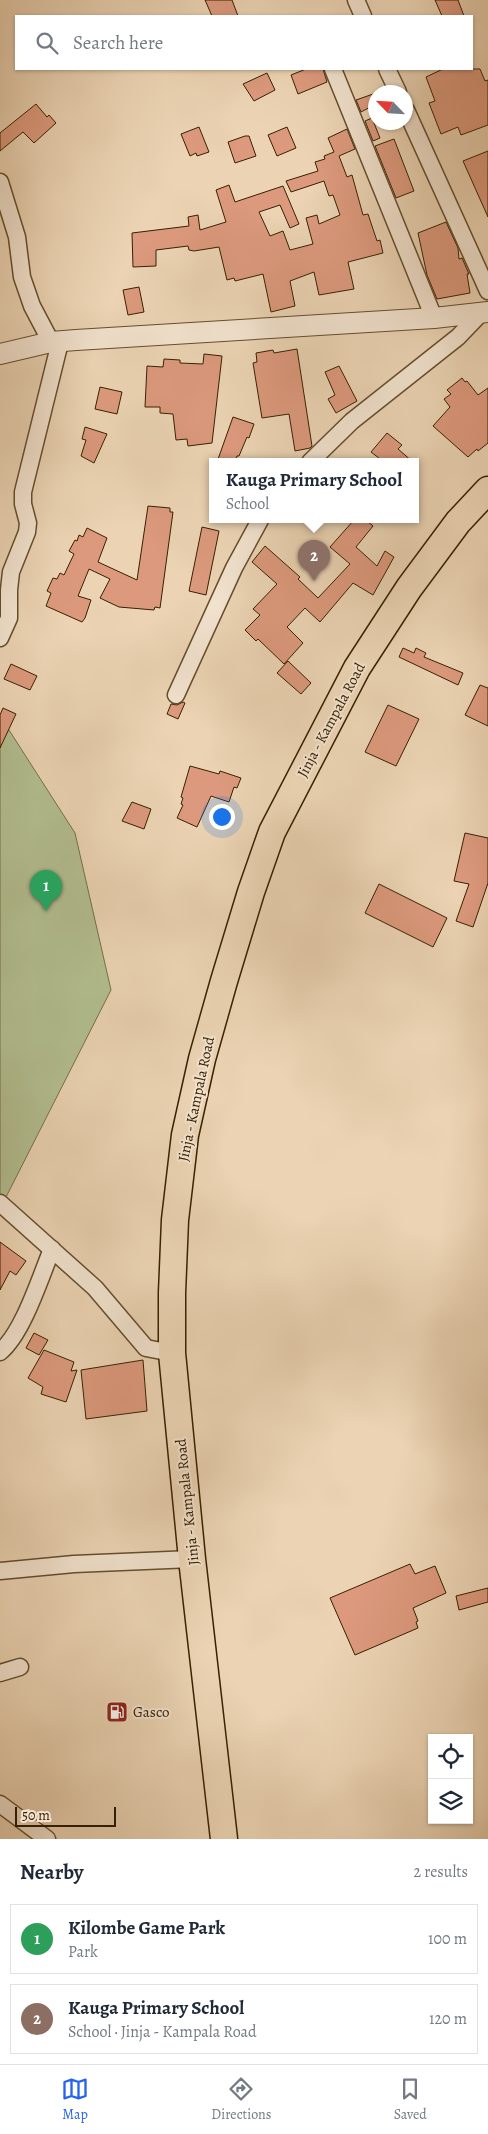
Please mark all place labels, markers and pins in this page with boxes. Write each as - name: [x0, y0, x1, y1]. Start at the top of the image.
- pin: 2: [298, 540, 330, 581]
- pin: 1: [30, 870, 62, 911]
- fuel station icon: Gasco: [105, 1700, 129, 1724]
- place label: Gasco: [133, 1702, 169, 1722]

